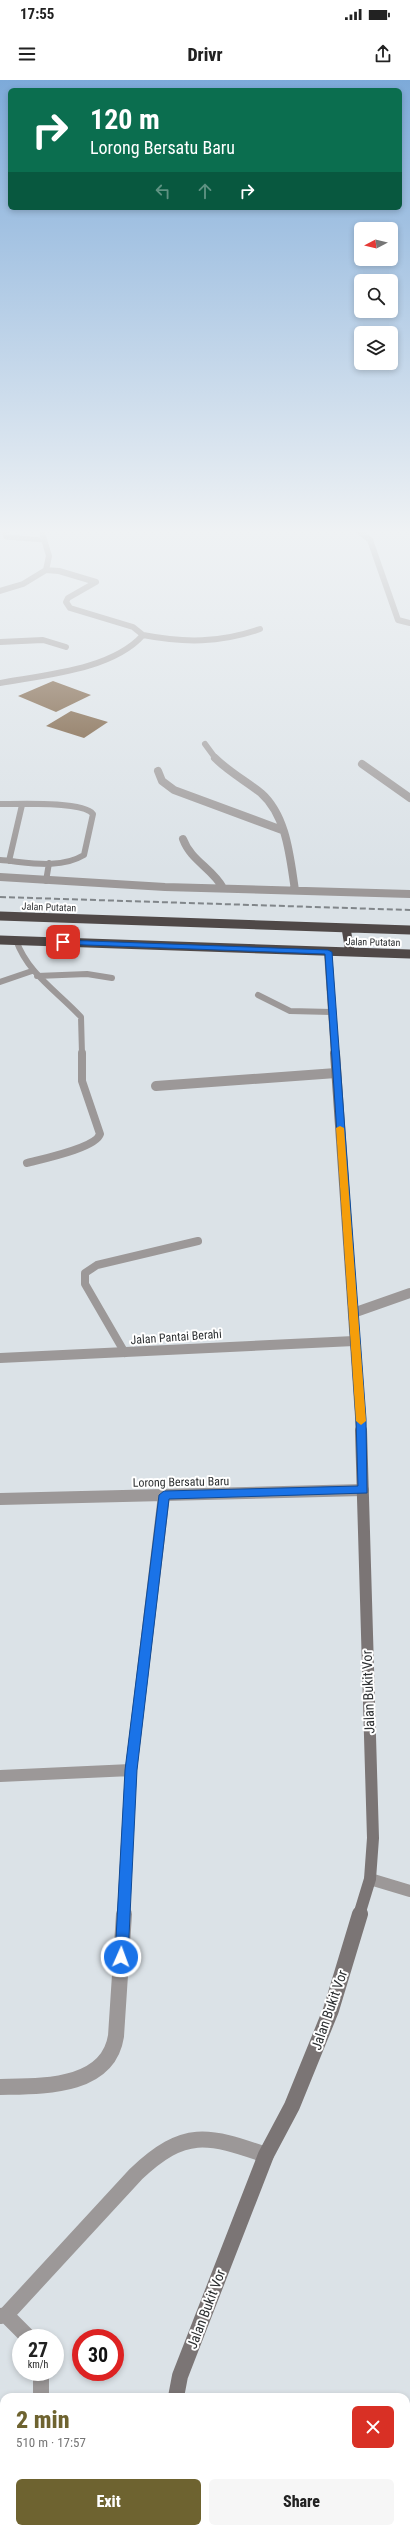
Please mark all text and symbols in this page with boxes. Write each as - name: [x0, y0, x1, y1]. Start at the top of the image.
- text: 17:55: [20, 5, 54, 23]
- icon: menu: [16, 43, 38, 65]
- icon: share: [372, 43, 394, 65]
- text: Drivr: [187, 44, 223, 65]
- text: 120 m: [90, 103, 160, 136]
- icon: right: [24, 104, 76, 156]
- text: Lorong Bersatu Baru: [90, 137, 235, 158]
- icon: left: [152, 180, 174, 202]
- icon: ahead: [194, 180, 216, 202]
- icon: right: [236, 180, 258, 202]
- north arrow: [354, 222, 398, 266]
- map controls: [354, 222, 398, 370]
- button: search: [354, 274, 398, 318]
- button: layers: [354, 326, 398, 370]
- street label: Jalan Putatan: [22, 901, 77, 913]
- pin: [46, 925, 80, 959]
- icon: arrive: [52, 931, 74, 953]
- street label: Jalan Putatan: [346, 936, 401, 948]
- street label: Jalan Pantai Berahi: [130, 1327, 222, 1347]
- street label: Lorong Bersatu Baru: [133, 1474, 230, 1490]
- street label: Jalan Bukit Vor: [359, 1650, 377, 1734]
- position arrow: [100, 1936, 142, 1978]
- street label: Jalan Bukit Vor: [308, 1968, 350, 2052]
- street label: Jalan Bukit Vor: [184, 2267, 228, 2351]
- speed limit sign: 30: [72, 2329, 124, 2381]
- text: 27: [28, 2338, 48, 2362]
- text: km/h: [28, 2359, 48, 2370]
- text: 2 min: [16, 2406, 70, 2434]
- button: close: [352, 2406, 394, 2448]
- text: 510 m · 17:57: [16, 2435, 86, 2450]
- button: Exit: [16, 2479, 201, 2525]
- button: Share: [209, 2479, 394, 2525]

